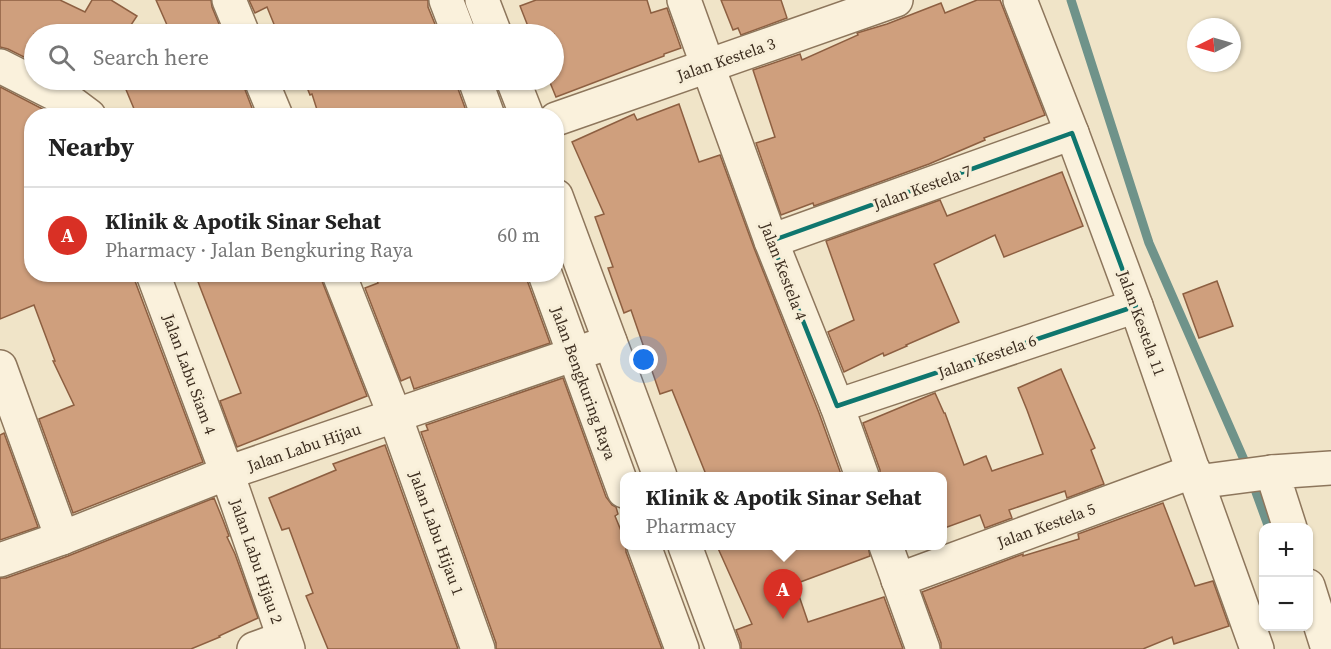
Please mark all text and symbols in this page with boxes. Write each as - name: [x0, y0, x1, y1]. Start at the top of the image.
- north arrow: [1187, 18, 1241, 72]
- search box: [24, 24, 564, 90]
- street label: Jalan Kestela 3: [673, 32, 778, 86]
- icon: search: [45, 41, 78, 74]
- text: Search here: [93, 42, 209, 72]
- text: Nearby: [48, 129, 134, 165]
- street label: Jalan Kestela 7: [869, 159, 974, 215]
- text: Klinik & Apotik Sinar Sehat: [105, 206, 381, 236]
- street label: Jalan Kestela 4: [755, 218, 813, 323]
- text: A: [61, 221, 74, 249]
- text: 60 m: [497, 221, 540, 249]
- text: Pharmacy · Jalan Bengkuring Raya: [105, 236, 413, 264]
- street label: Jalan Kestela 11: [1112, 266, 1171, 379]
- street label: Jalan Bengkuring Raya: [546, 302, 622, 464]
- street label: Jalan Labu Siam 4: [158, 310, 222, 437]
- street label: Jalan Kestela 6: [934, 329, 1039, 383]
- your location: [629, 345, 658, 374]
- street label: Jalan Labu Hijau: [243, 417, 364, 477]
- street label: Jalan Labu Hijau 1: [404, 467, 470, 598]
- popup: [620, 472, 947, 550]
- text: Klinik & Apotik Sinar Sehat: [646, 482, 921, 512]
- street label: Jalan Labu Hijau 2: [225, 495, 289, 626]
- street label: Jalan Kestela 5: [993, 497, 1098, 553]
- text: Pharmacy: [646, 512, 736, 540]
- map controls: [1259, 523, 1313, 631]
- button: +: [1259, 523, 1313, 577]
- pin: A: [764, 570, 802, 619]
- button: −: [1259, 577, 1313, 631]

